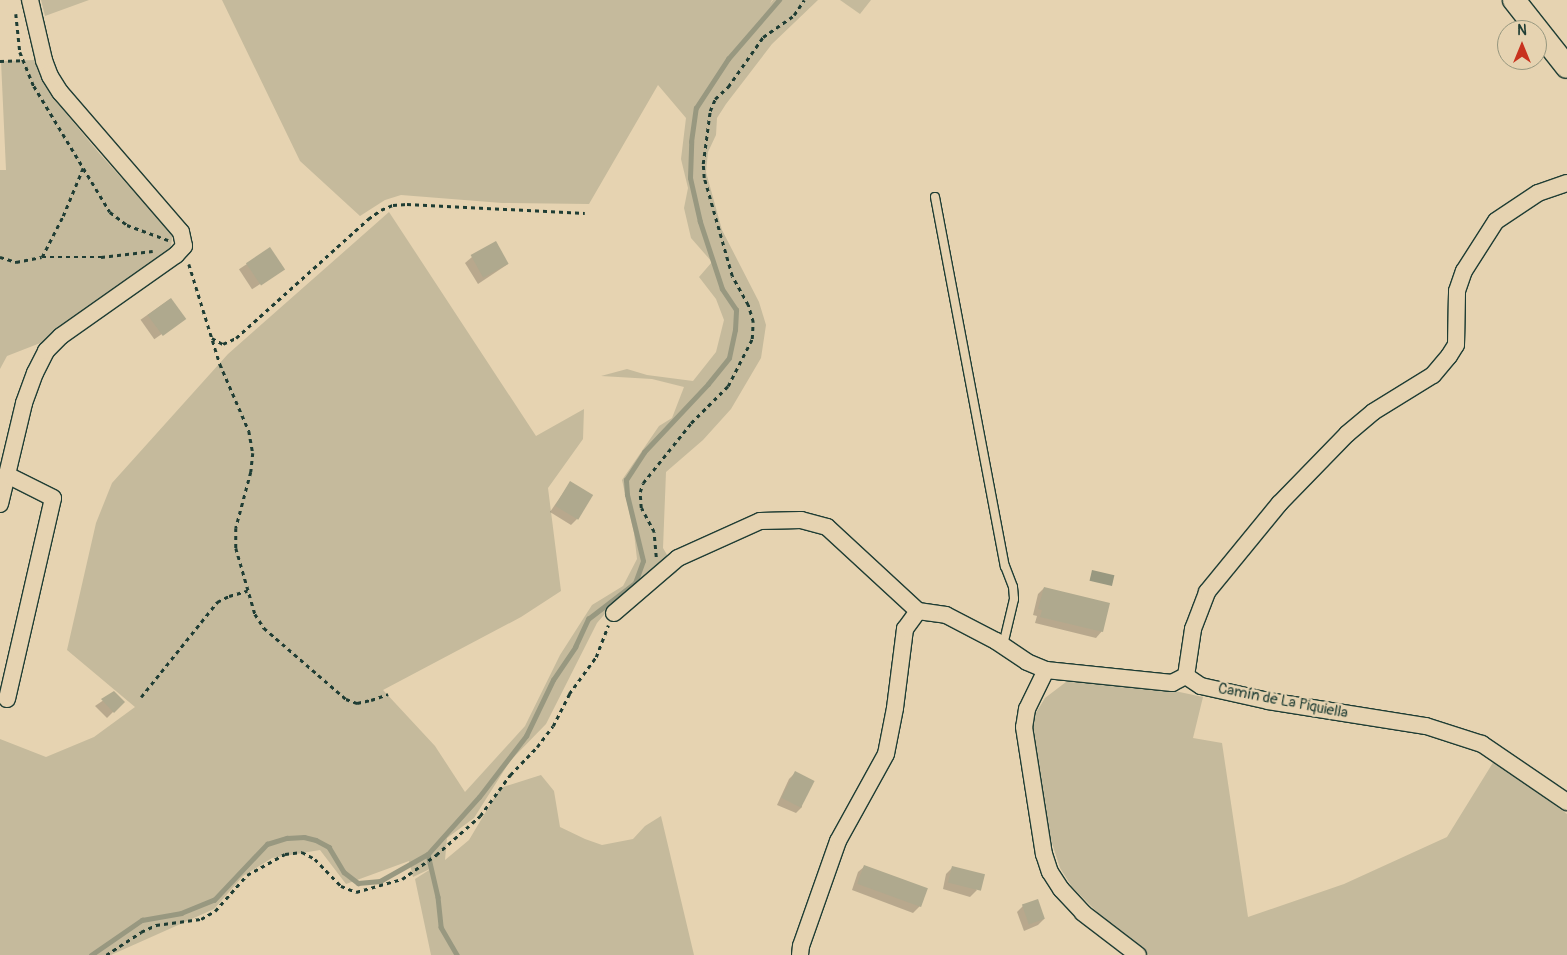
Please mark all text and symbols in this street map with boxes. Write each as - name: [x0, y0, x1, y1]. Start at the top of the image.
- north arrow: [1497, 20, 1547, 70]
- text: N: [1517, 22, 1527, 39]
- street label: Camín de La Piquiella: [1216, 680, 1350, 722]

